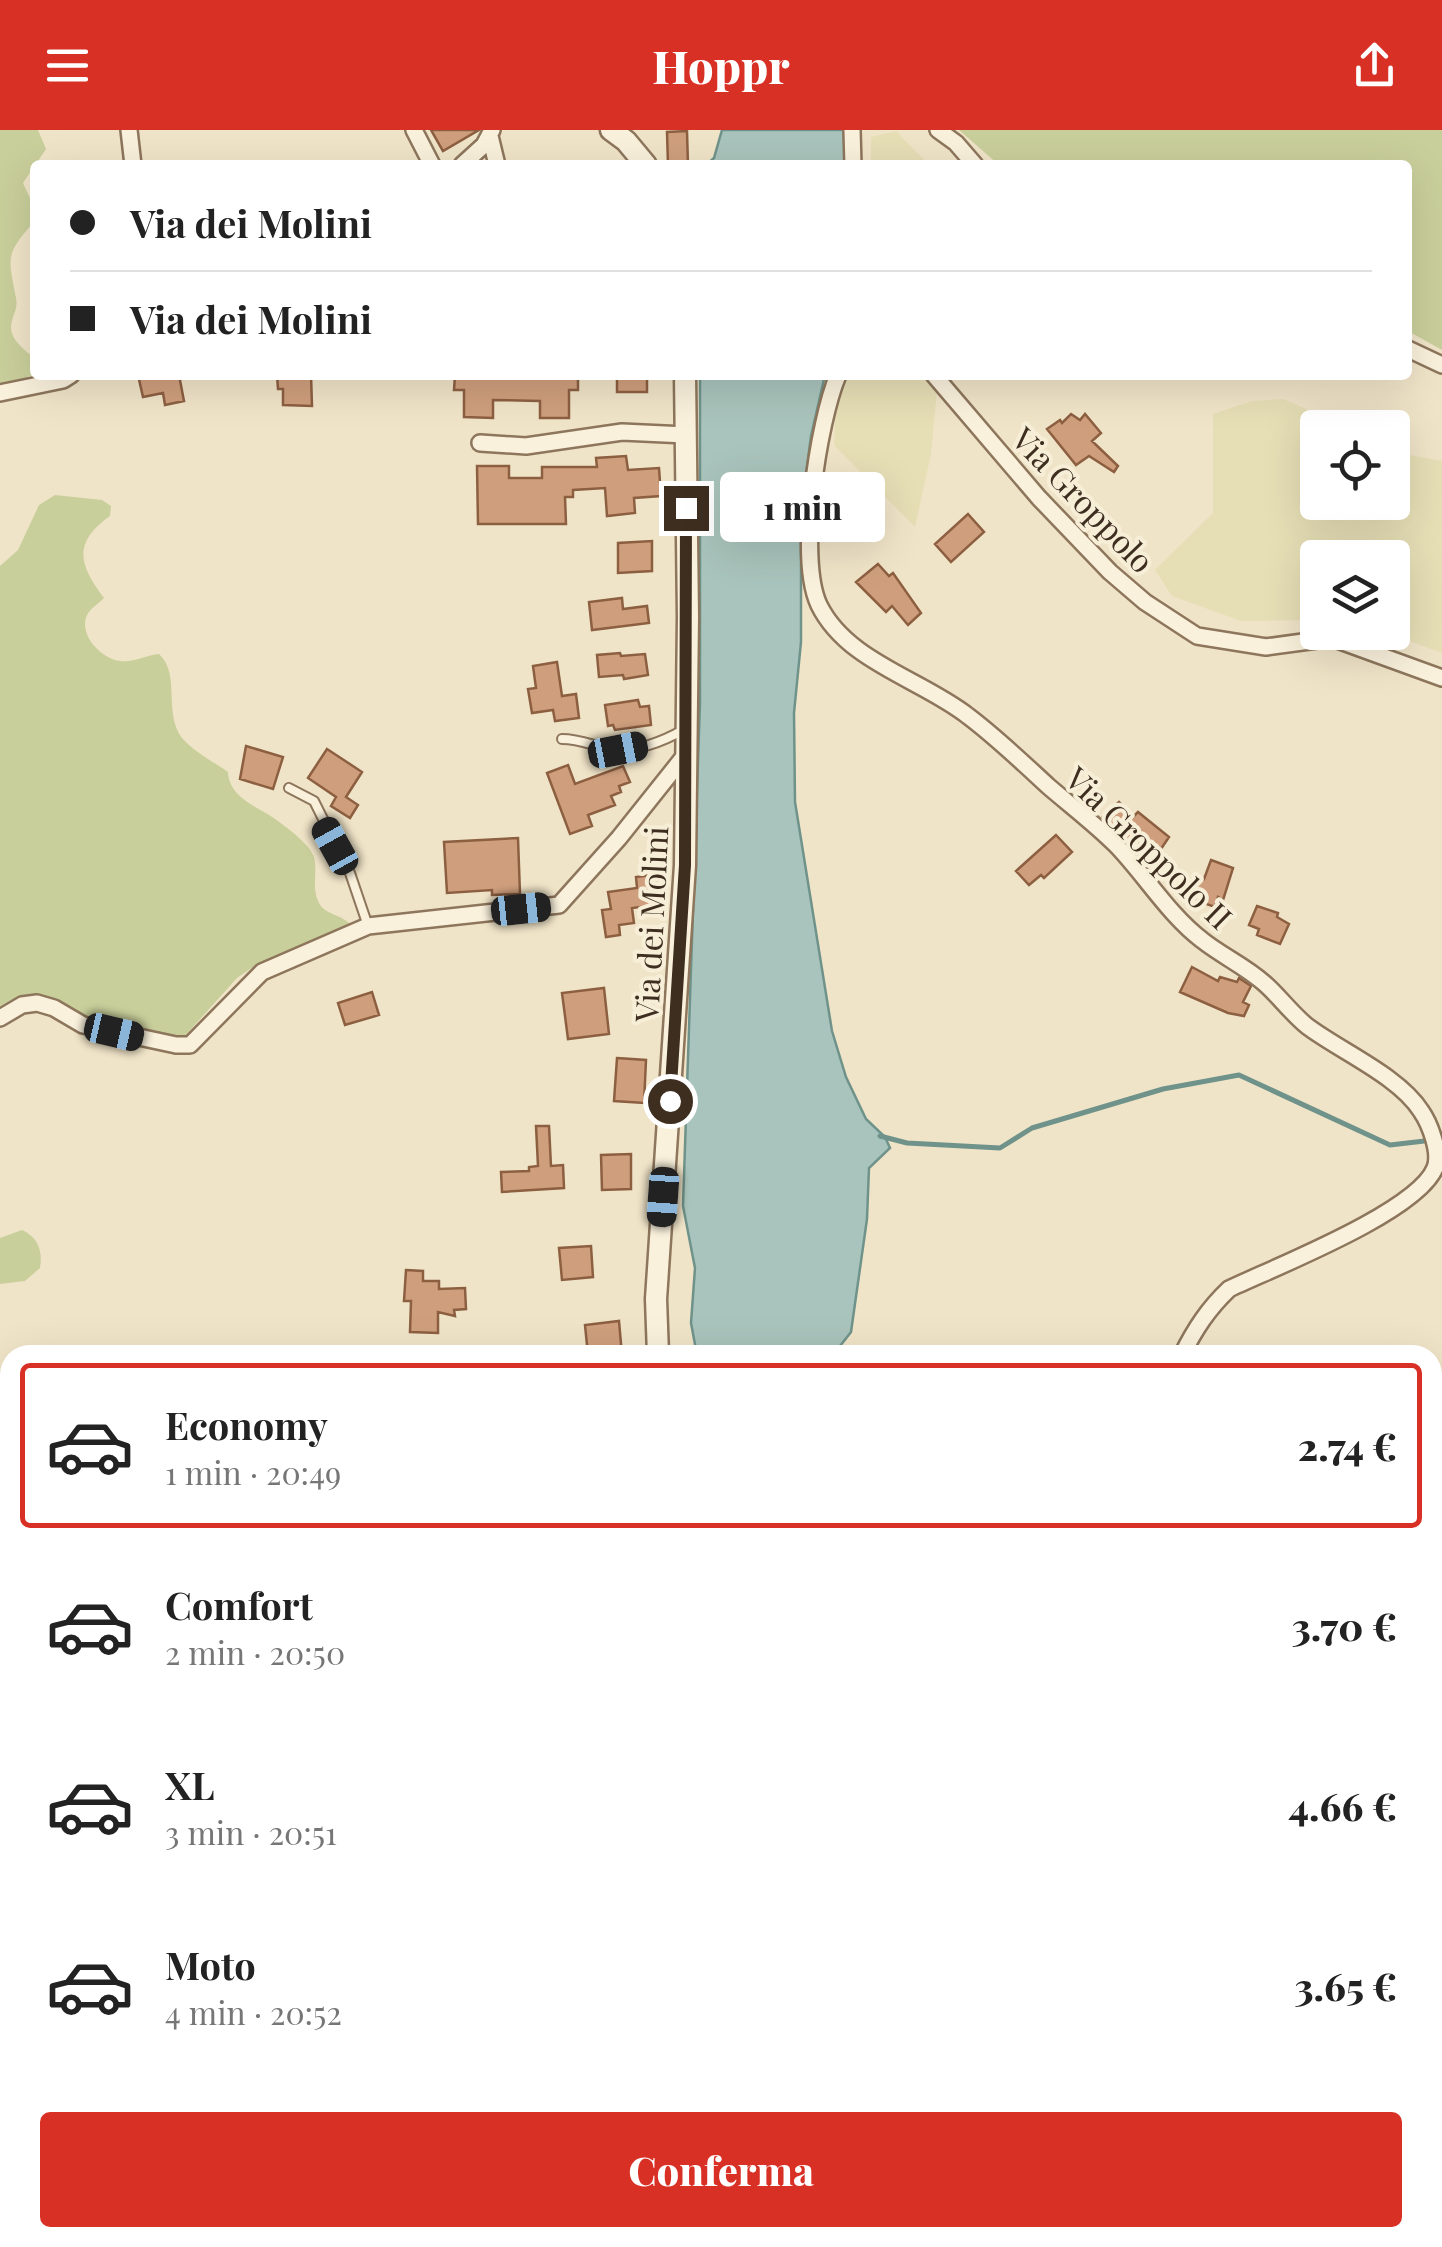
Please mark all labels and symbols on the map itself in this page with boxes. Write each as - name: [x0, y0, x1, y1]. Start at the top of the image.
- street label: Via Groppolo: [1003, 416, 1164, 581]
- callout: 1 min: [721, 473, 886, 543]
- route end: [664, 486, 709, 531]
- car: [586, 730, 650, 770]
- street label: Via Groppolo II: [1057, 756, 1243, 938]
- car: [307, 812, 363, 880]
- street label: Via dei Molini: [623, 825, 677, 1024]
- car: [490, 891, 552, 927]
- car: [81, 1011, 147, 1053]
- route start: [648, 1079, 693, 1124]
- car: [646, 1166, 680, 1228]

